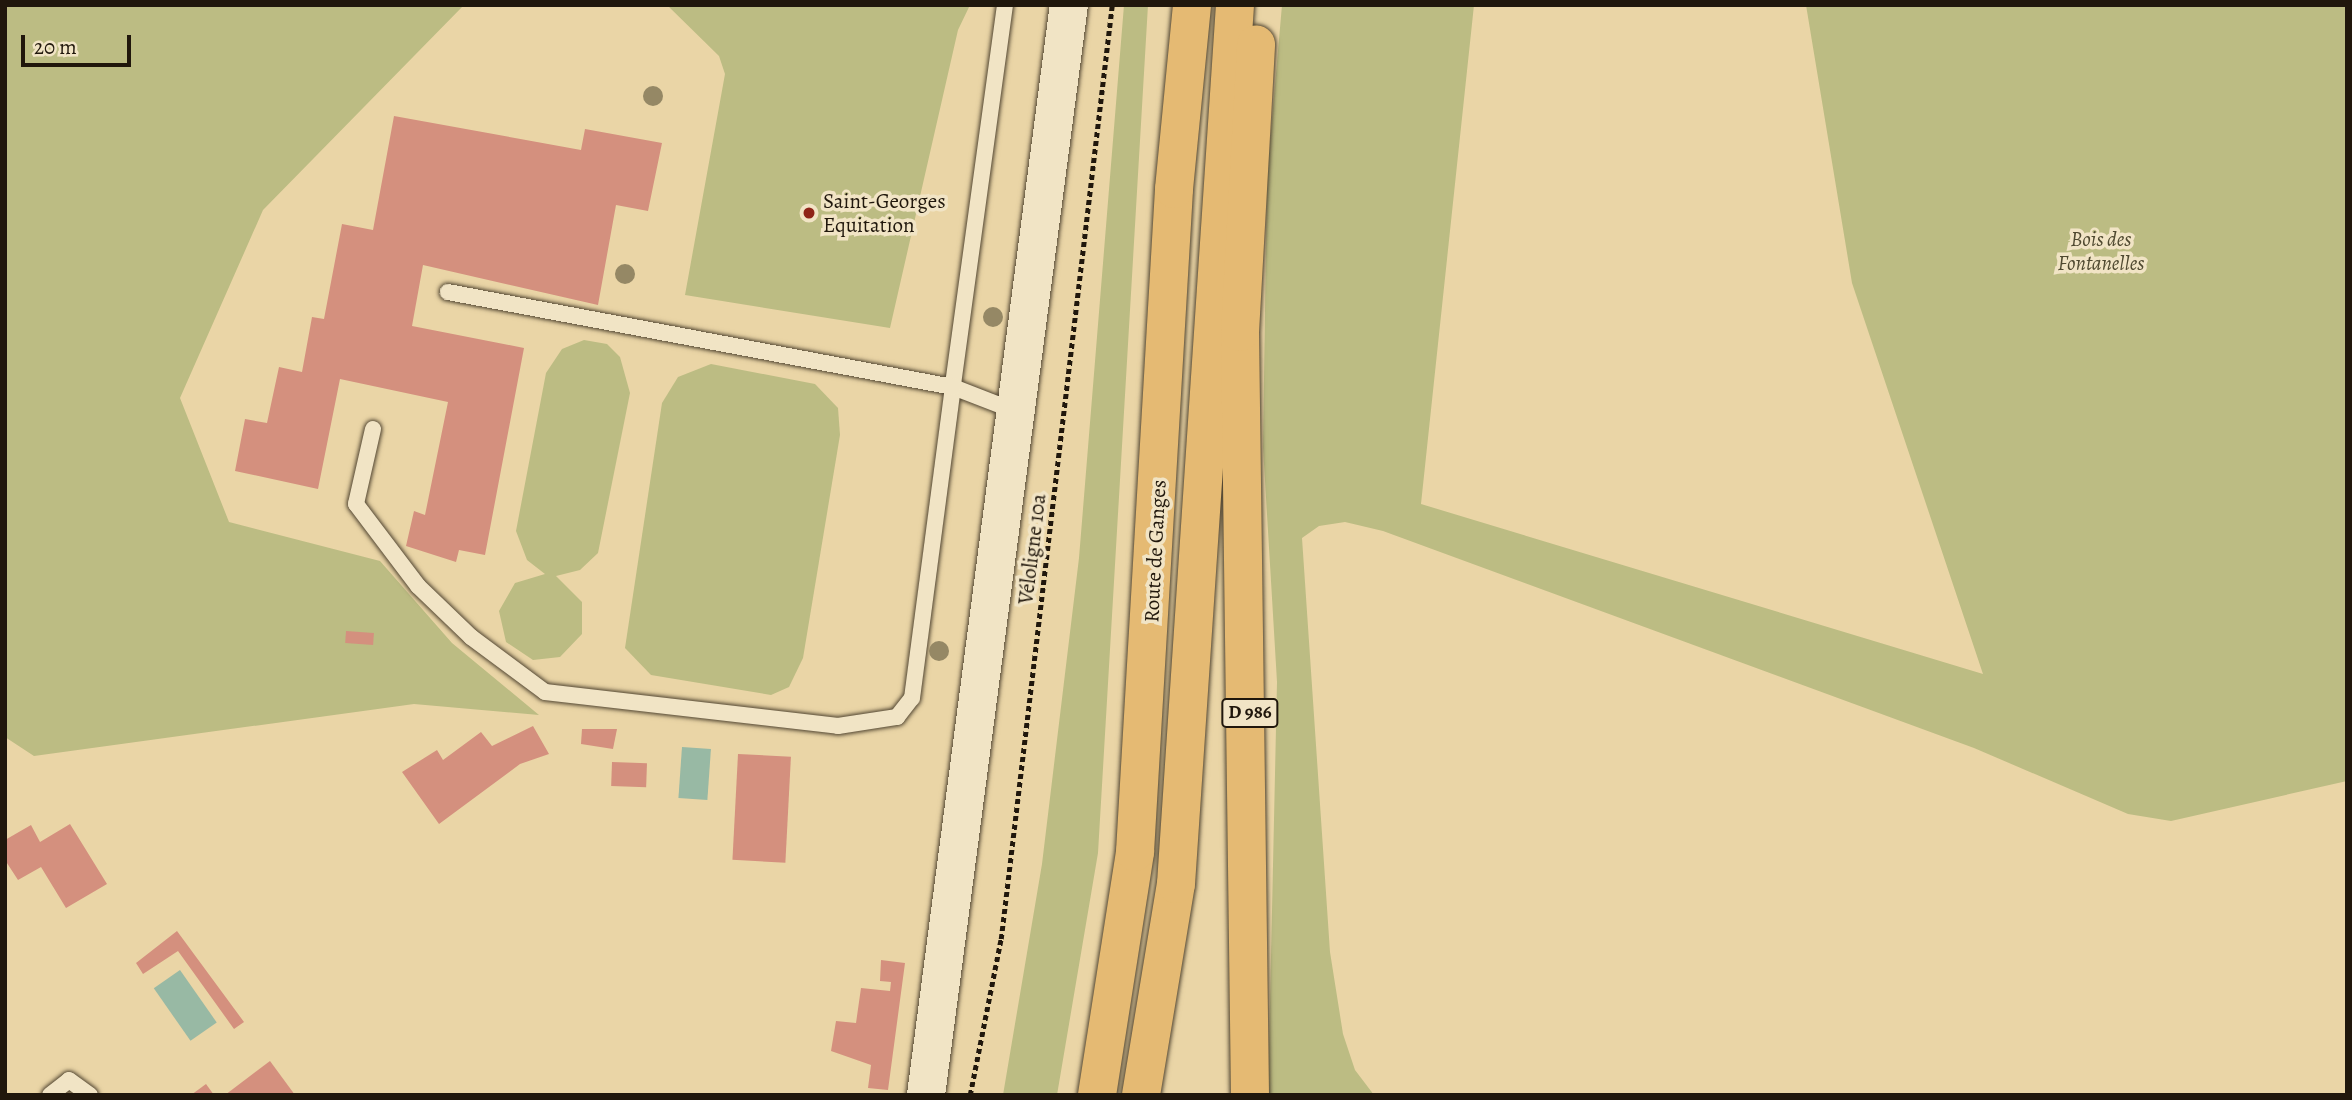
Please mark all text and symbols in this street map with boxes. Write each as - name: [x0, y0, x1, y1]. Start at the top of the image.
- scale bar: [24, 21, 135, 65]
- text: 20 m: [34, 33, 77, 61]
- place label: Saint-Georges Equitation: [823, 188, 946, 238]
- marker: Saint-Georges Equitation: [801, 205, 817, 221]
- park label: Bois des Fontanelles: [2058, 226, 2144, 276]
- street label: Route de Ganges: [1139, 479, 1171, 623]
- street label: Véloligne 10a: [1013, 492, 1051, 606]
- road number: D 986: [1220, 698, 1280, 728]

